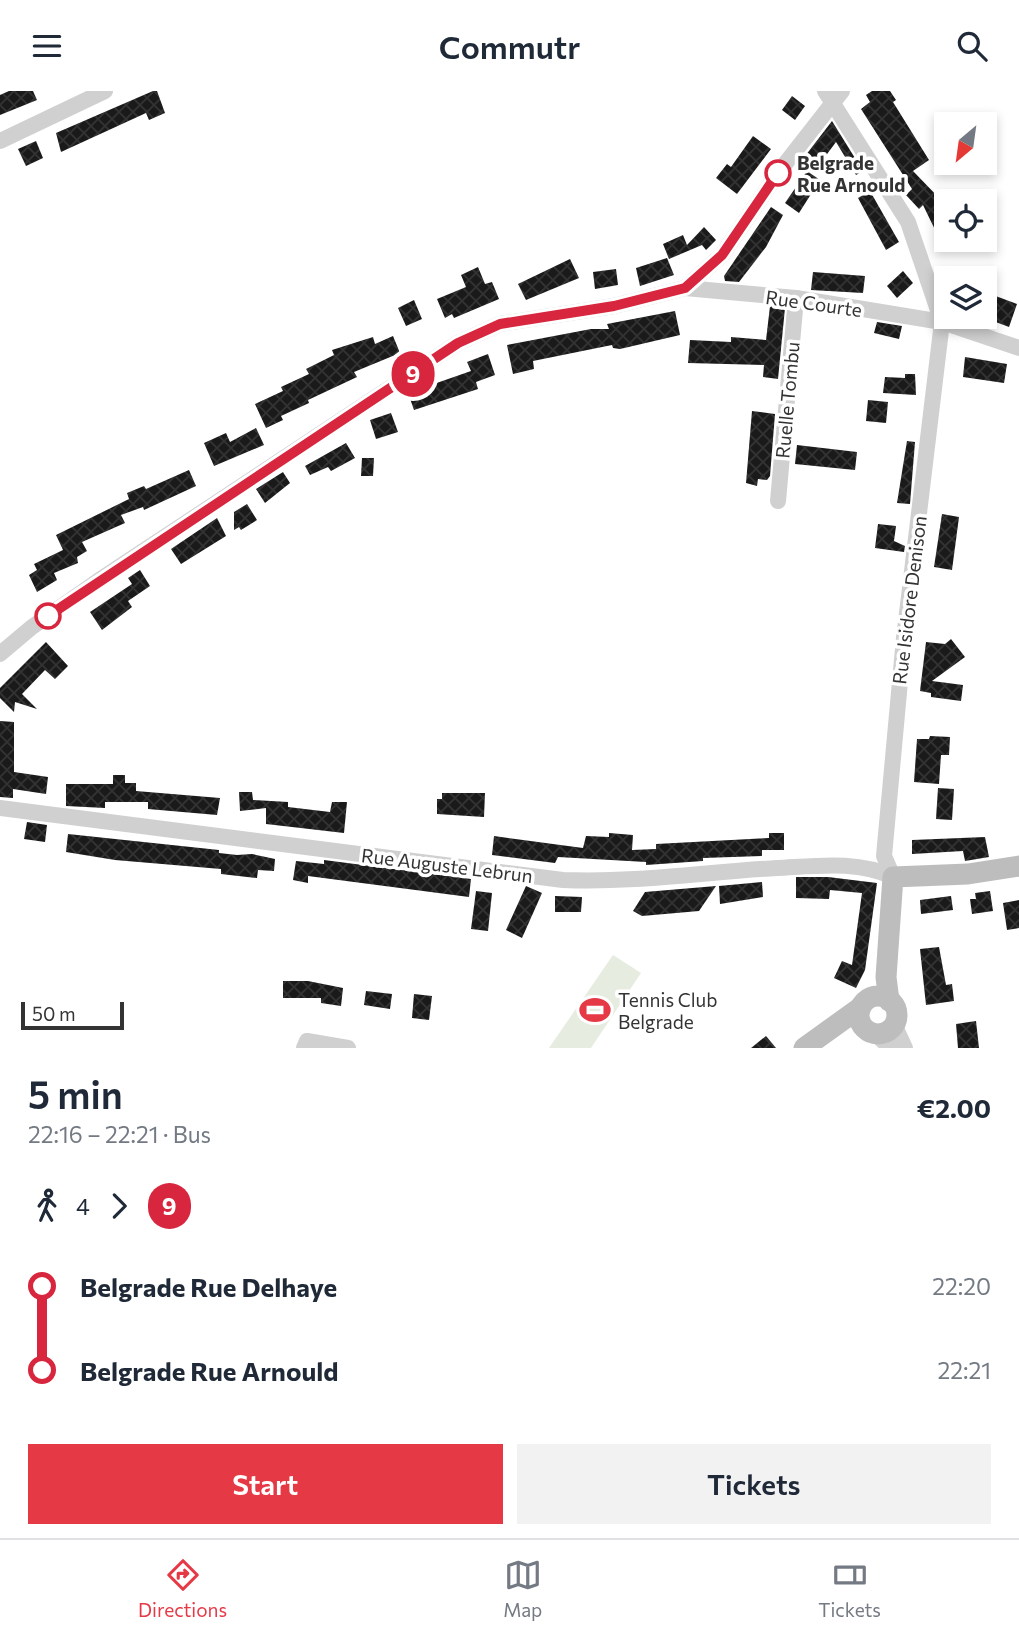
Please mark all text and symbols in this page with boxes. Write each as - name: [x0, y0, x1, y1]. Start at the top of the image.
- text: Commutr: [439, 26, 580, 66]
- icon: menu: [28, 27, 66, 65]
- icon: search: [953, 27, 991, 65]
- north arrow: [934, 112, 998, 175]
- map controls: [934, 112, 997, 329]
- place label: Belgrade Rue Arnould: [797, 151, 905, 196]
- marker: Belgrade Rue Arnould: [765, 160, 791, 186]
- button: locate: [934, 189, 997, 252]
- button: layers: [934, 266, 997, 329]
- street label: Rue Courte: [764, 285, 864, 321]
- street label: Ruelle Tombu: [770, 341, 804, 459]
- line badge: 9: [390, 351, 436, 397]
- text: 9: [406, 359, 420, 388]
- street label: Rue Isidore Denison: [887, 514, 931, 686]
- unlabelled marker: [35, 603, 61, 629]
- street label: Rue Auguste Lebrun: [360, 843, 534, 887]
- place label: Tennis Club Belgrade: [618, 988, 717, 1033]
- sports icon: Tennis Club Belgrade: [578, 993, 612, 1027]
- scale bar: [21, 999, 124, 1031]
- text: 50 m: [32, 1002, 76, 1025]
- text: 5 min: [28, 1070, 123, 1117]
- text: €2.00: [917, 1092, 991, 1123]
- text: 22:16 – 22:21 · Bus: [28, 1120, 211, 1148]
- icon: walk: [28, 1187, 66, 1225]
- icon: forward: [100, 1187, 138, 1225]
- text: 9: [162, 1191, 177, 1220]
- text: 4: [76, 1192, 90, 1220]
- text: Belgrade Rue Delhaye: [80, 1271, 337, 1302]
- text: 22:20: [932, 1272, 991, 1300]
- text: Belgrade Rue Arnould: [80, 1355, 339, 1386]
- text: 22:21: [937, 1356, 991, 1384]
- button: Start: [28, 1444, 503, 1524]
- button: Tickets: [517, 1444, 991, 1524]
- tab: Directions: [138, 1556, 227, 1621]
- tab: Map: [503, 1556, 542, 1621]
- tab: Tickets: [818, 1556, 881, 1621]

